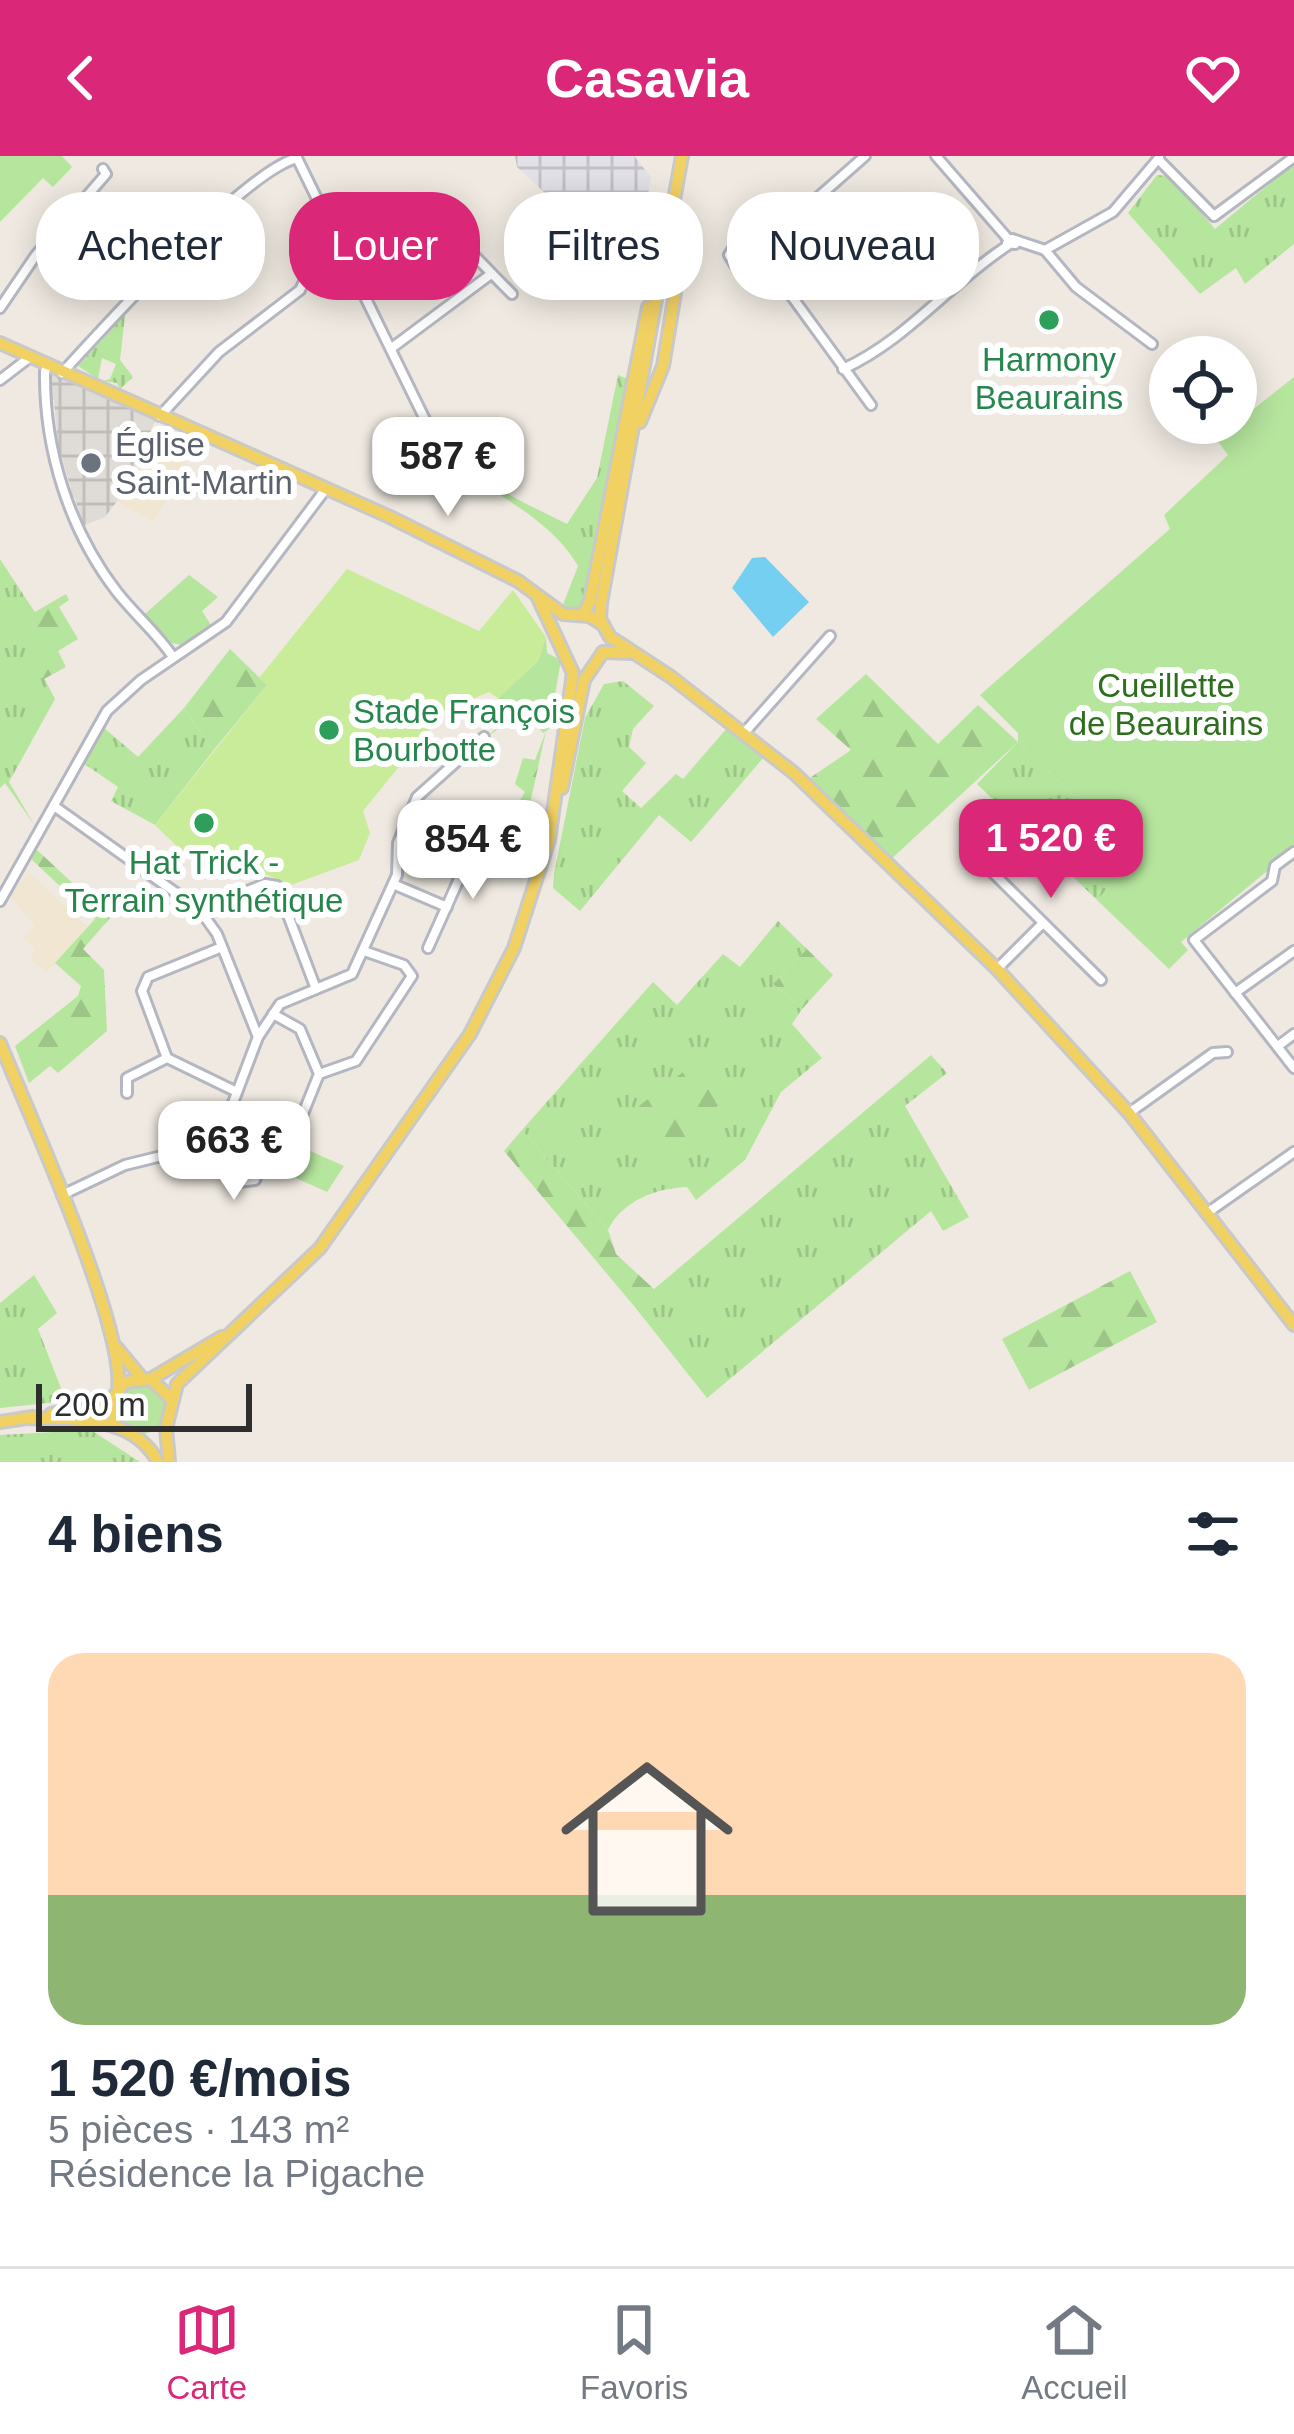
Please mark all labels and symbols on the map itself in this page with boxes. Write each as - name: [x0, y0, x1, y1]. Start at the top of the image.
- marker: Harmony Beaurains: [1036, 307, 1062, 333]
- place label: Harmony Beaurains: [975, 341, 1123, 416]
- pin: 587 €: [364, 417, 532, 519]
- place label: Église Saint-Martin: [115, 426, 293, 501]
- marker: Église Saint-Martin: [78, 450, 104, 476]
- park label: Cueillette de Beaurains: [1069, 667, 1263, 742]
- place label: Stade François Bourbotte: [353, 693, 575, 768]
- marker: Stade François Bourbotte: [316, 717, 342, 743]
- pin: 1 520 €: [940, 799, 1162, 901]
- pin: 854 €: [389, 800, 557, 902]
- marker: Hat Trick - Terrain synthétique: [191, 810, 217, 836]
- place label: Hat Trick - Terrain synthétique: [65, 844, 343, 919]
- pin: 663 €: [150, 1101, 318, 1203]
- scale bar: [36, 1378, 252, 1431]

